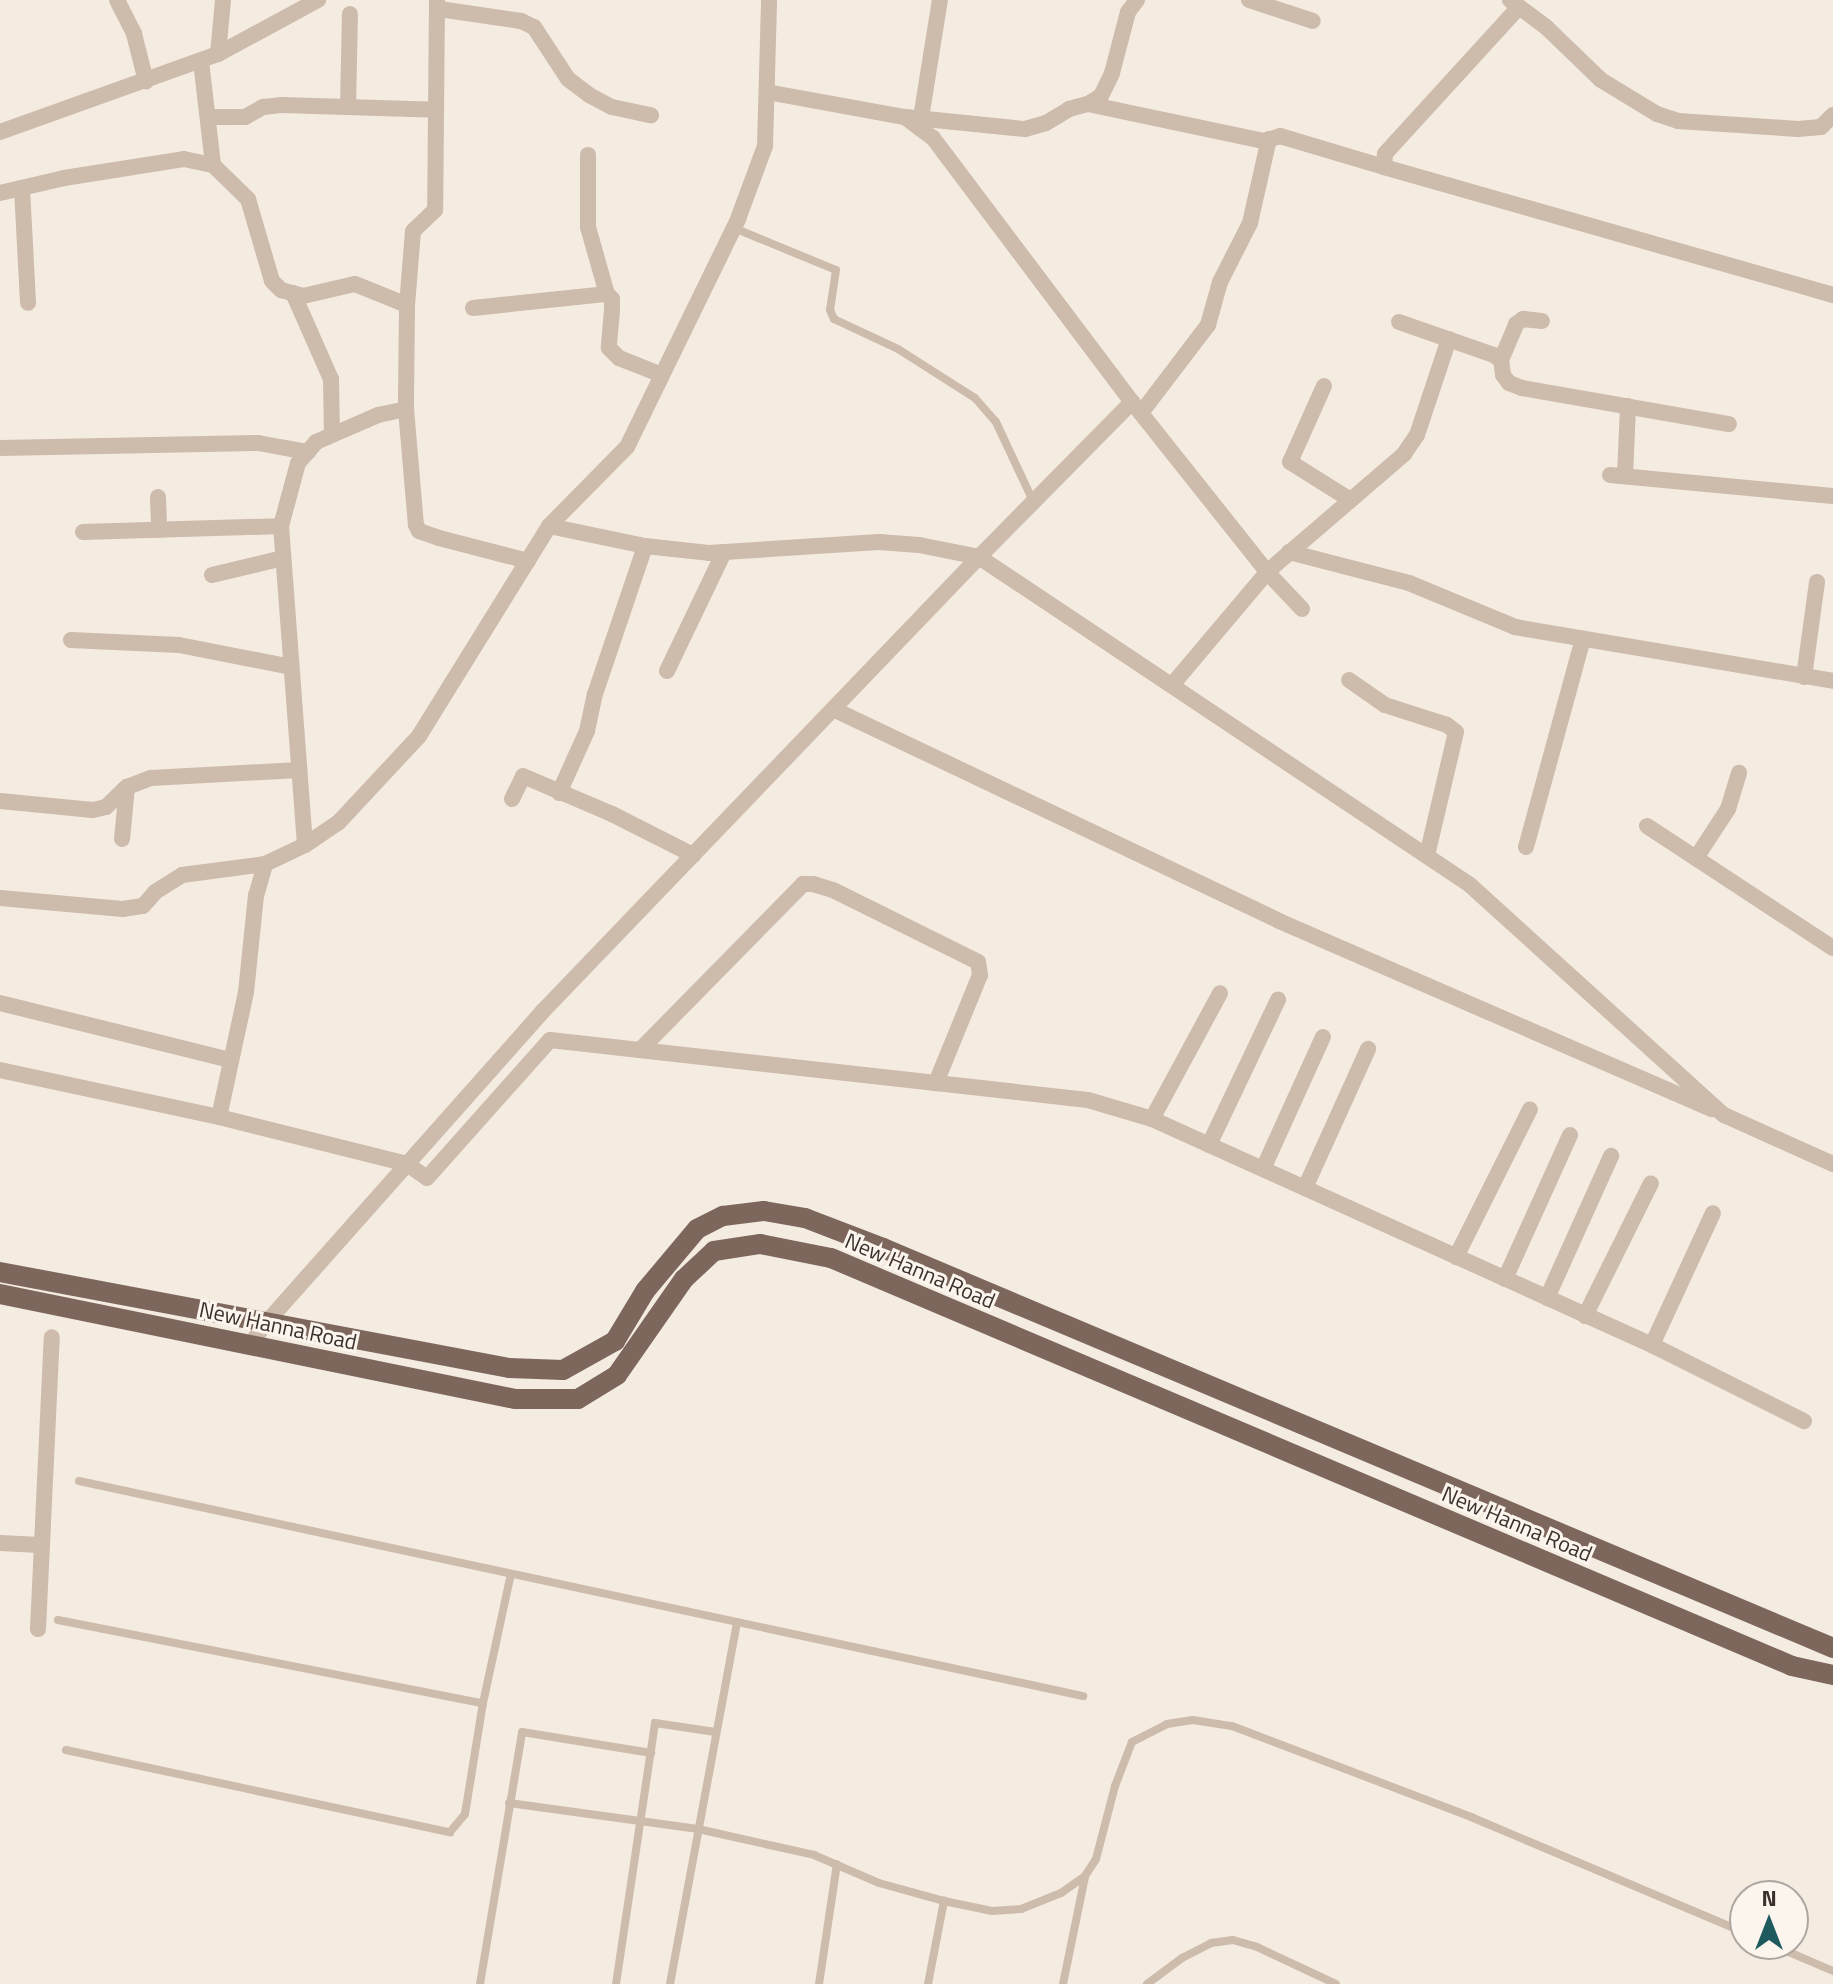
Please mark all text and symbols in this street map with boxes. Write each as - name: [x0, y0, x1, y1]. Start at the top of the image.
- street label: New Hanna Road: [841, 1228, 999, 1314]
- street label: New Hanna Road: [197, 1296, 359, 1356]
- street label: New Hanna Road: [1438, 1481, 1596, 1567]
- north arrow: [1729, 1880, 1809, 1960]
- text: N: [1761, 1881, 1777, 1915]

